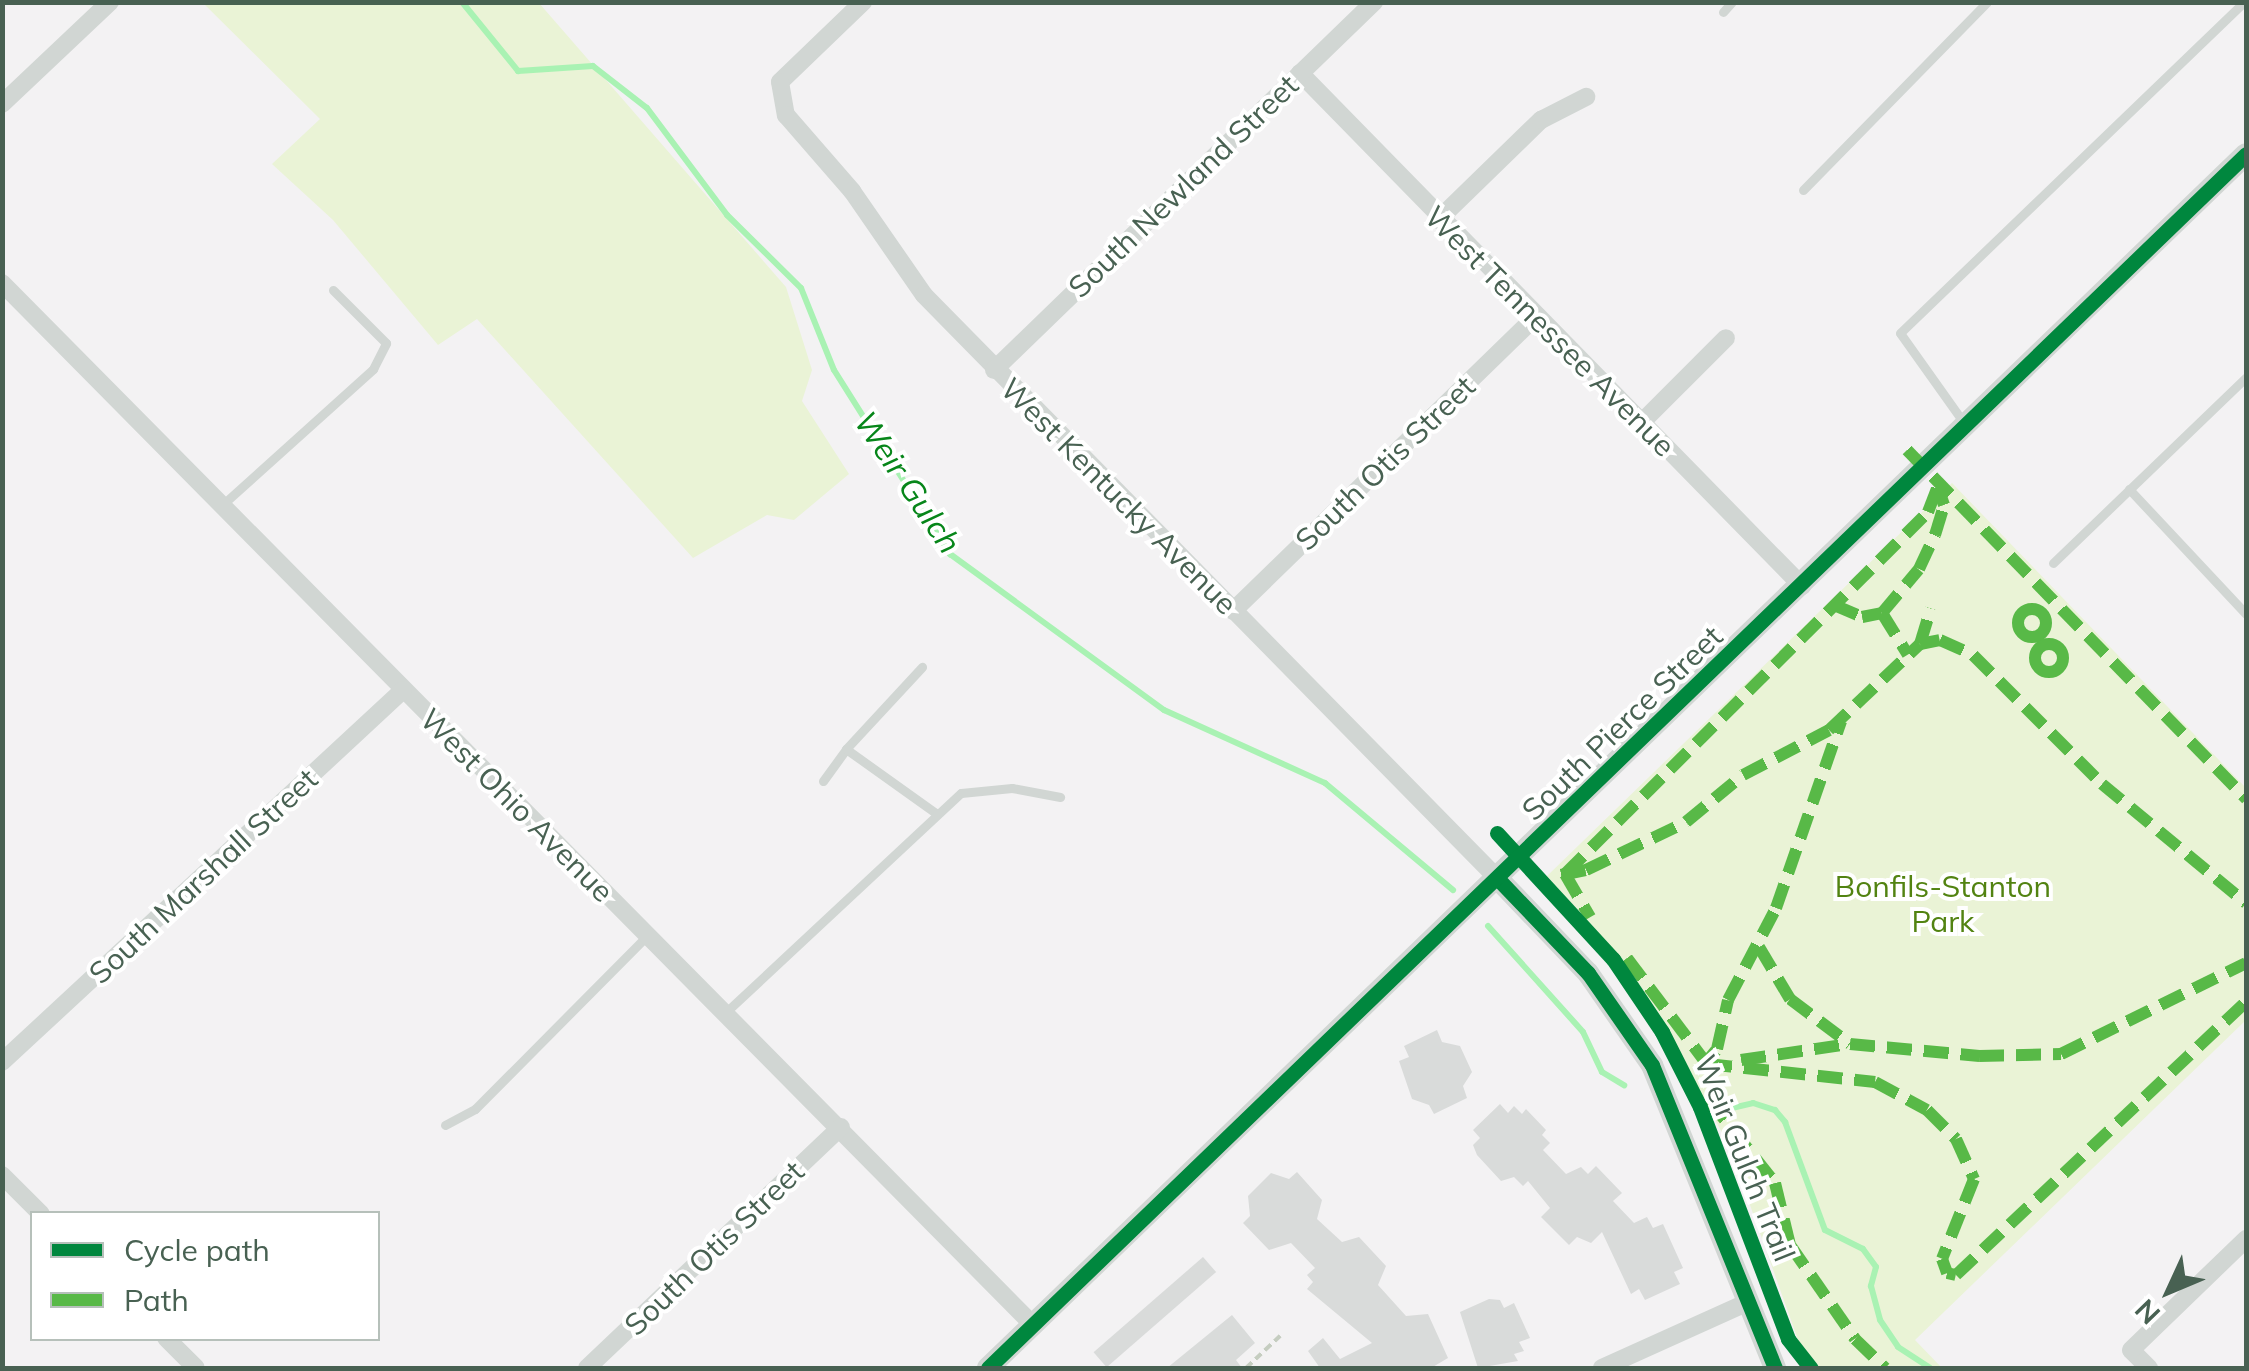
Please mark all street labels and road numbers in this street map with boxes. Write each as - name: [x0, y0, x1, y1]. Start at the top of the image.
- street label: South Newland Street: [1061, 67, 1305, 305]
- street label: West Tennessee Avenue: [1417, 198, 1683, 464]
- street label: South Otis Street: [1288, 368, 1482, 558]
- street label: West Kentucky Avenue: [993, 370, 1245, 622]
- street label: South Pierce Street: [1514, 618, 1730, 828]
- street label: West Ohio Avenue: [413, 701, 621, 909]
- street label: South Marshall Street: [81, 761, 325, 991]
- street label: Weir Gulch Trail: [1687, 1050, 1803, 1266]
- street label: South Otis Street: [617, 1153, 811, 1343]

